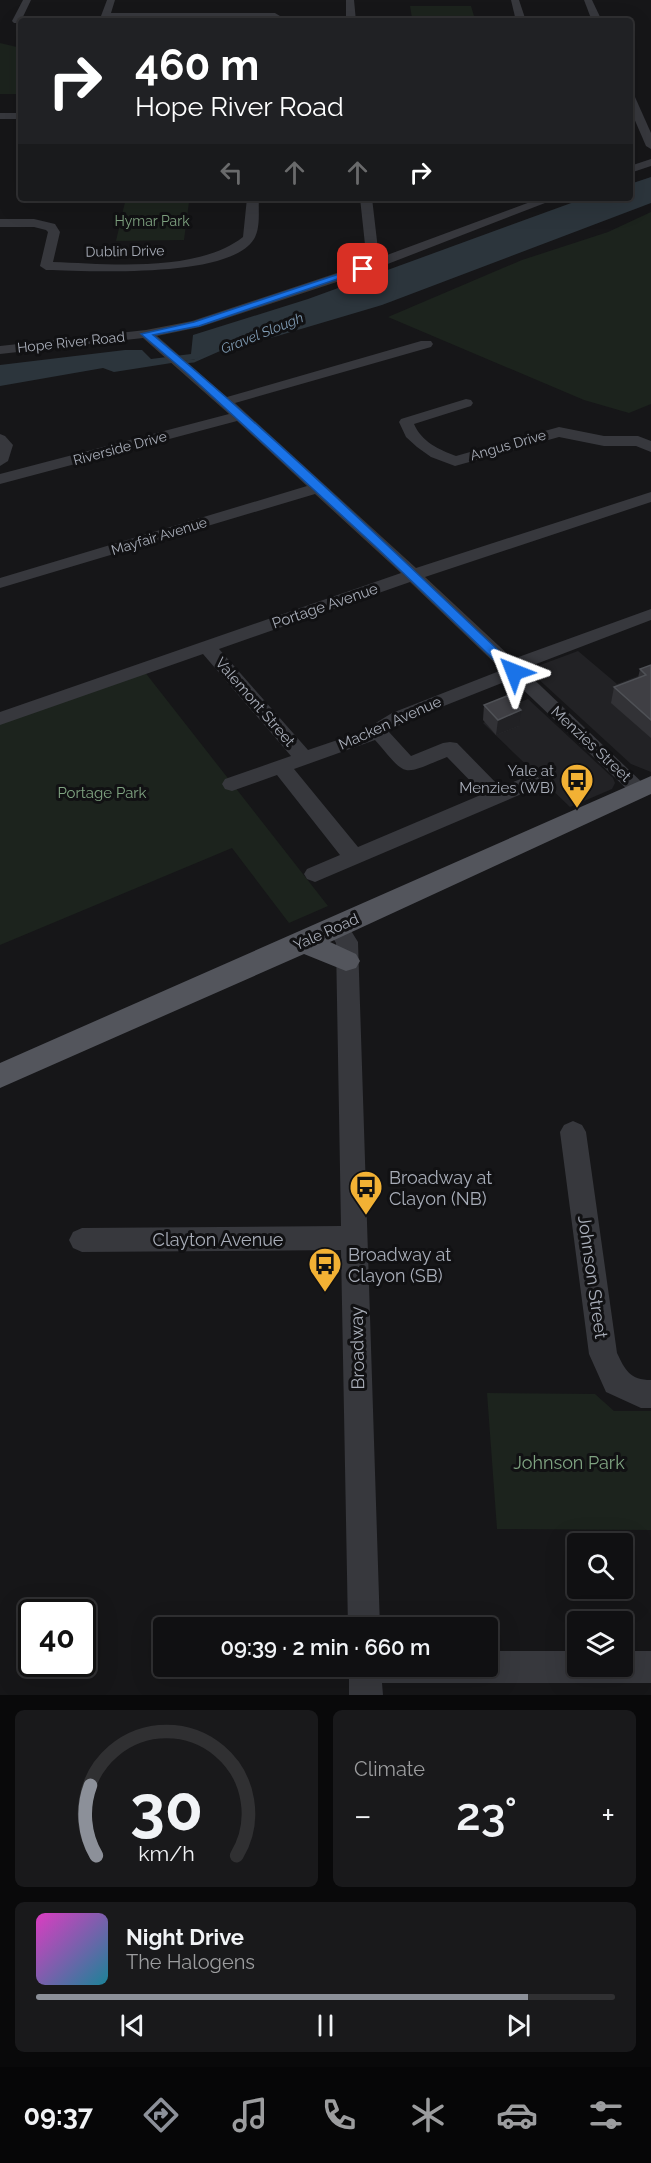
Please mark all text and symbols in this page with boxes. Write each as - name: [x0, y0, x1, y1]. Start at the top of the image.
- text: 460 m: [135, 41, 259, 90]
- icon: right: [36, 42, 114, 120]
- text: Hope River Road: [135, 91, 344, 122]
- icon: left: [215, 156, 248, 189]
- icon: ahead: [278, 156, 311, 189]
- icon: ahead: [341, 156, 374, 189]
- icon: right: [404, 156, 437, 189]
- park label: Hymar Park: [114, 213, 190, 229]
- street label: Dublin Drive: [85, 242, 165, 260]
- pin: [337, 243, 388, 294]
- icon: arrive: [346, 252, 379, 285]
- water label: Gravel Slough: [218, 309, 306, 357]
- street label: Hope River Road: [16, 328, 126, 356]
- street label: Angus Drive: [468, 427, 548, 463]
- street label: Riverside Drive: [71, 428, 169, 468]
- street label: Mayfair Avenue: [109, 514, 209, 558]
- street label: Portage Avenue: [270, 579, 380, 633]
- position arrow: [482, 640, 546, 704]
- street label: Valemont Street: [211, 654, 299, 750]
- street label: Macken Avenue: [336, 692, 444, 754]
- street label: Menzies Street: [547, 702, 635, 786]
- place label: Yale at Menzies (WB): [459, 762, 554, 797]
- bus stop icon: Yale at Menzies (WB): [559, 762, 595, 809]
- park label: Portage Park: [57, 784, 147, 802]
- street label: Yale Road: [291, 910, 361, 954]
- place label: Broadway at Clayon (NB): [389, 1167, 492, 1209]
- bus stop icon: Broadway at Clayon (NB): [348, 1169, 384, 1216]
- street label: Johnson Street: [574, 1214, 612, 1340]
- street label: Clayton Avenue: [153, 1229, 284, 1250]
- place label: Broadway at Clayon (SB): [348, 1244, 451, 1286]
- bus stop icon: Broadway at Clayon (SB): [307, 1246, 343, 1293]
- street label: Broadway: [346, 1306, 368, 1390]
- park label: Johnson Park: [513, 1452, 625, 1473]
- map controls: [567, 1533, 633, 1677]
- button: search: [567, 1533, 633, 1599]
- speed limit sign: 40: [18, 1599, 96, 1677]
- button: layers: [567, 1611, 633, 1677]
- text: 09:39 · 2 min · 660 m: [221, 1634, 430, 1660]
- text: Climate: [354, 1757, 425, 1781]
- text: 30: [130, 1771, 203, 1845]
- text: 23°: [456, 1788, 517, 1841]
- text: −: [354, 1796, 372, 1835]
- text: +: [601, 1796, 615, 1835]
- text: km/h: [138, 1841, 195, 1866]
- text: Night Drive: [126, 1924, 244, 1950]
- text: The Halogens: [126, 1950, 255, 1974]
- icon: previous: [116, 2009, 149, 2042]
- icon: pause: [309, 2009, 342, 2042]
- icon: next: [502, 2009, 535, 2042]
- icon: directions: [140, 2094, 182, 2136]
- icon: music: [229, 2094, 271, 2136]
- icon: phone: [318, 2094, 360, 2136]
- icon: climate: [407, 2094, 449, 2136]
- icon: car: [496, 2094, 538, 2136]
- icon: filters: [585, 2094, 627, 2136]
- text: 09:37: [24, 2100, 93, 2131]

